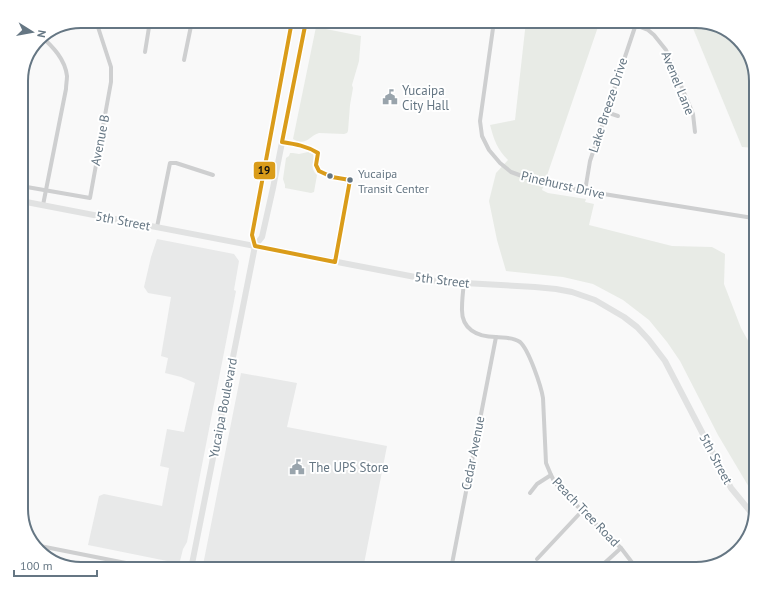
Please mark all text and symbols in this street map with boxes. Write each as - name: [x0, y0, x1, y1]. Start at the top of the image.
- north arrow: [12, 12, 52, 52]
- text: N: [34, 29, 49, 39]
- street label: Avenel Lane: [657, 49, 699, 117]
- street label: Lake Breeze Drive: [585, 55, 631, 155]
- place label: Yucaipa City Hall: [402, 82, 449, 114]
- public building icon: Yucaipa City Hall: [381, 88, 399, 106]
- street label: Avenue B: [87, 113, 113, 167]
- line badge: 19: [253, 161, 276, 180]
- text: 19: [258, 163, 270, 177]
- place label: Yucaipa Transit Center: [358, 166, 429, 196]
- street label: Pinehurst Drive: [519, 167, 607, 203]
- unlabelled marker: [325, 171, 335, 181]
- marker: Yucaipa Transit Center: [345, 175, 355, 185]
- street label: 5th Street: [94, 207, 152, 235]
- street label: 5th Street: [414, 268, 471, 292]
- street label: Yucaipa Boulevard: [205, 356, 241, 460]
- street label: Cedar Avenue: [457, 415, 489, 491]
- street label: 5th Street: [696, 431, 737, 488]
- public building icon: The UPS Store: [288, 458, 306, 476]
- place label: The UPS Store: [309, 459, 389, 476]
- street label: Peach Tree Road: [549, 474, 623, 550]
- scale bar: [14, 552, 97, 578]
- text: 100 m: [20, 558, 53, 573]

